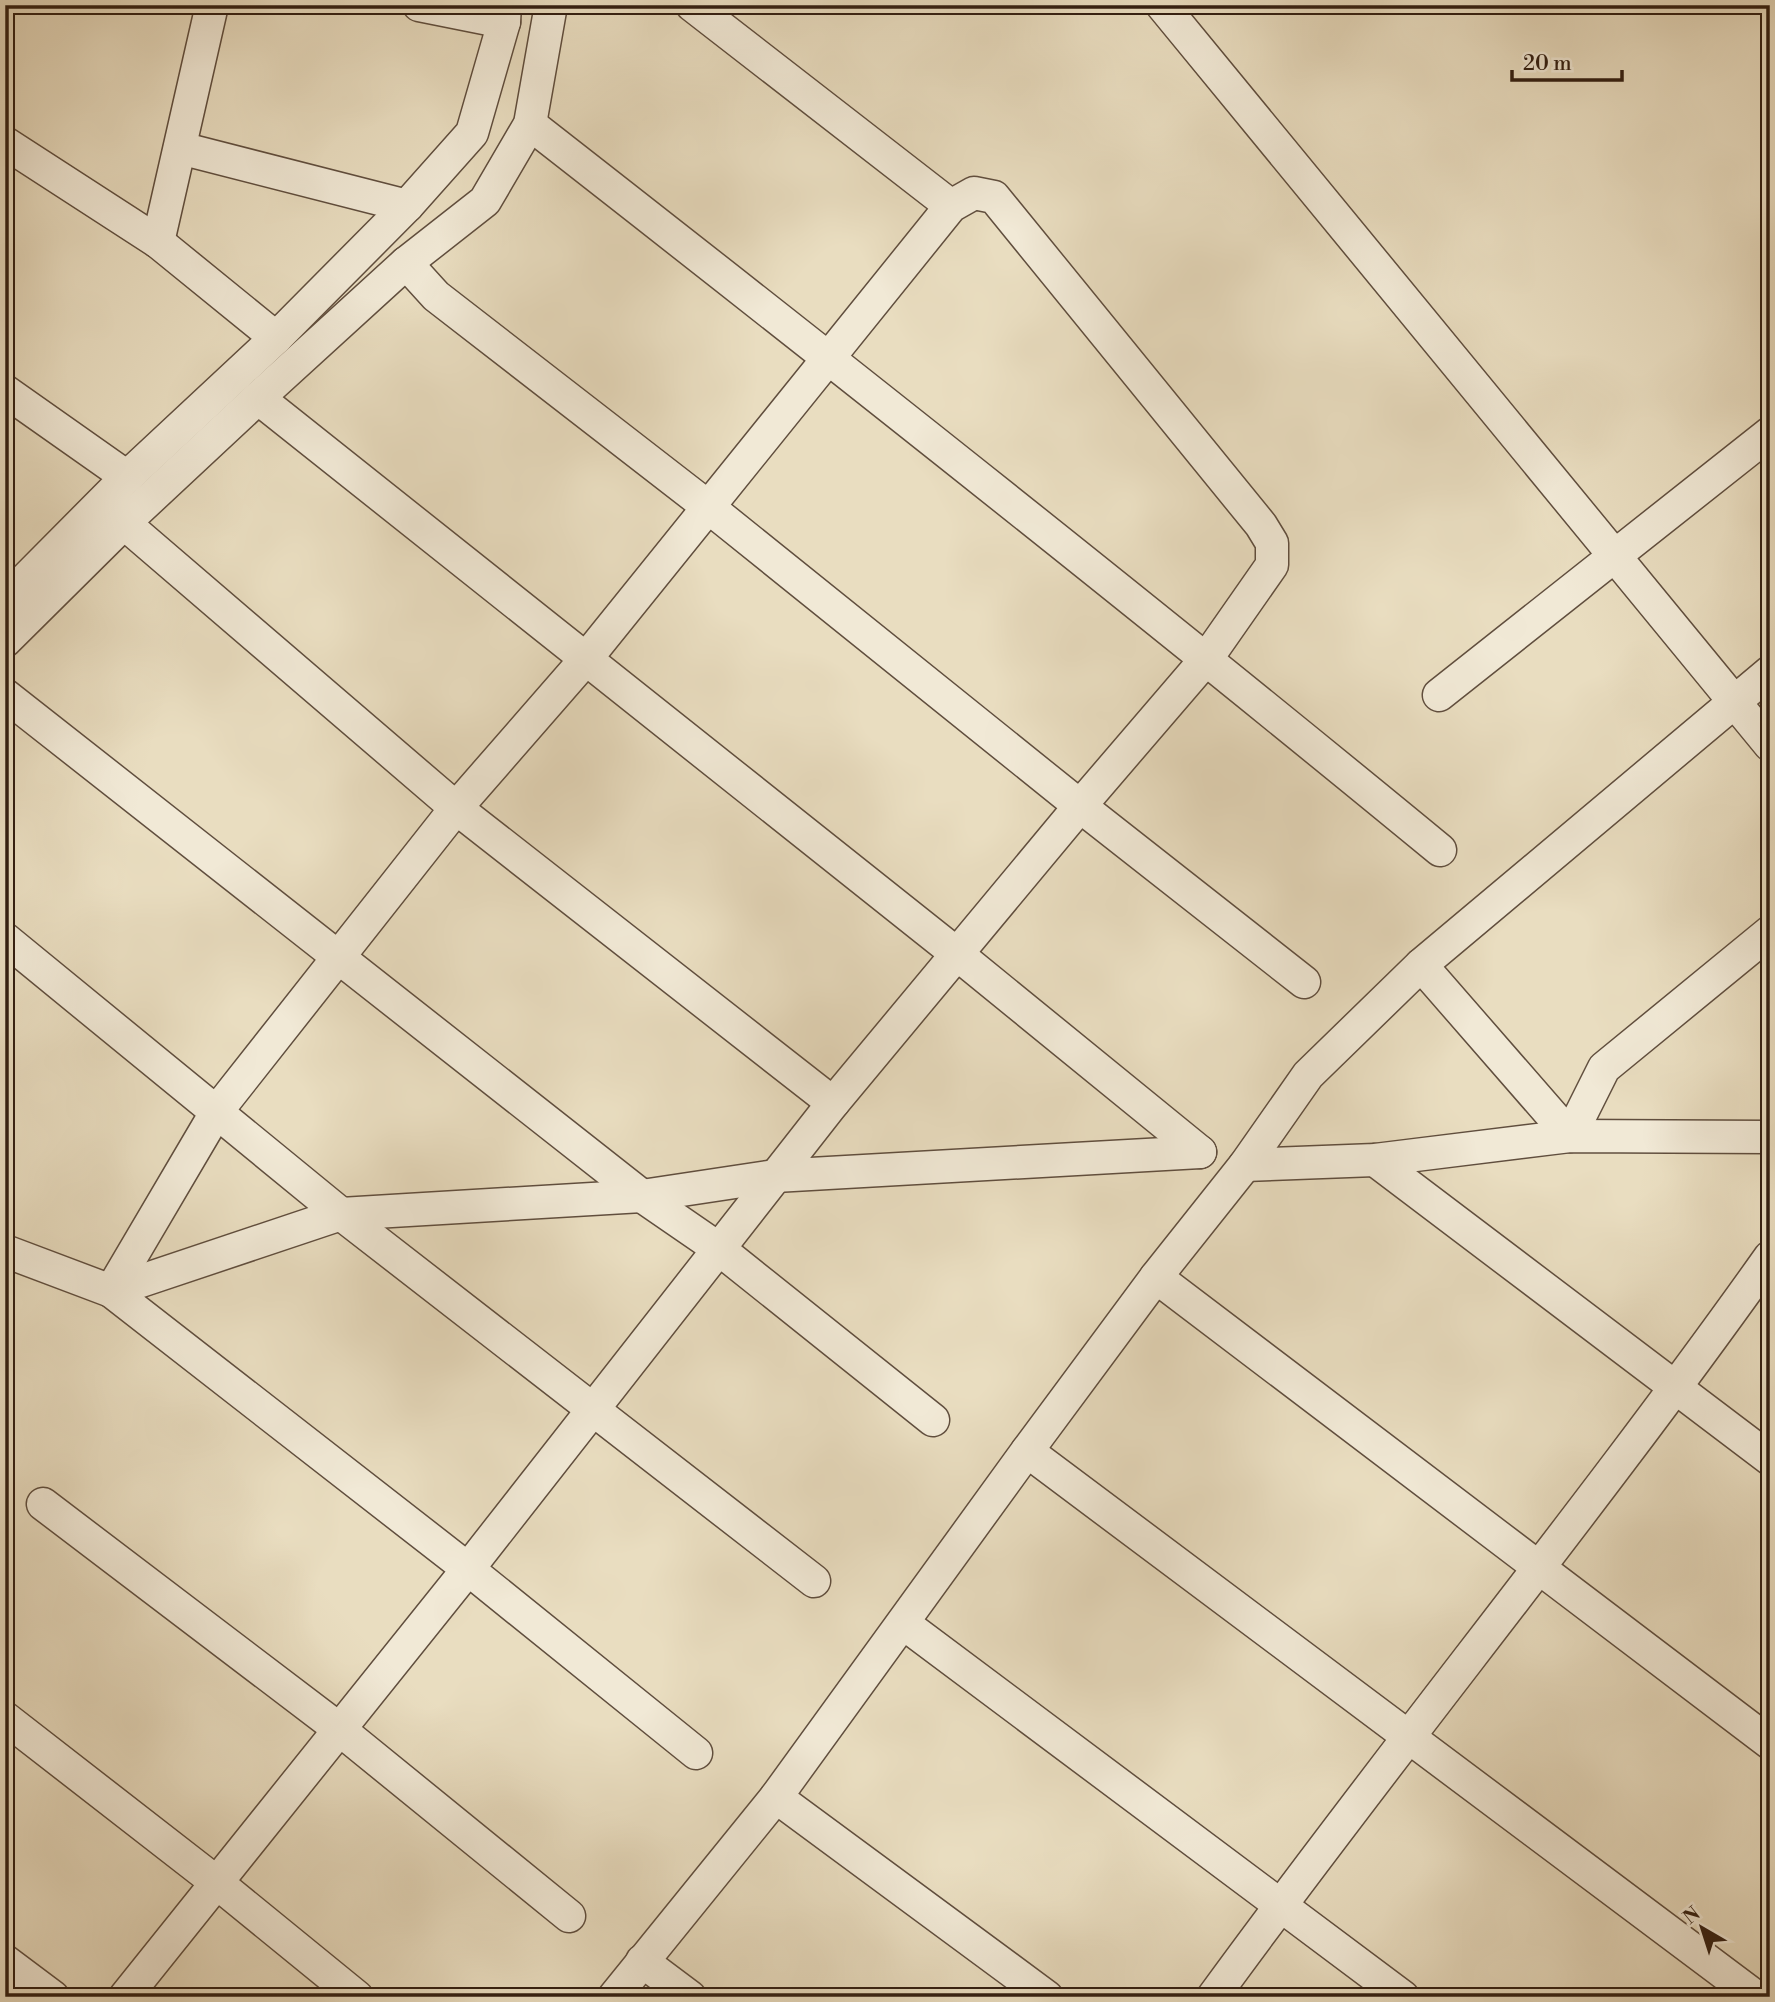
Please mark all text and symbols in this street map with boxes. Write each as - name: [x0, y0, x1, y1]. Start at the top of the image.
- scale bar: [1512, 38, 1623, 82]
- text: 20 m: [1523, 51, 1572, 77]
- north arrow: [1666, 1894, 1736, 1964]
- text: N: [1679, 1902, 1705, 1930]

